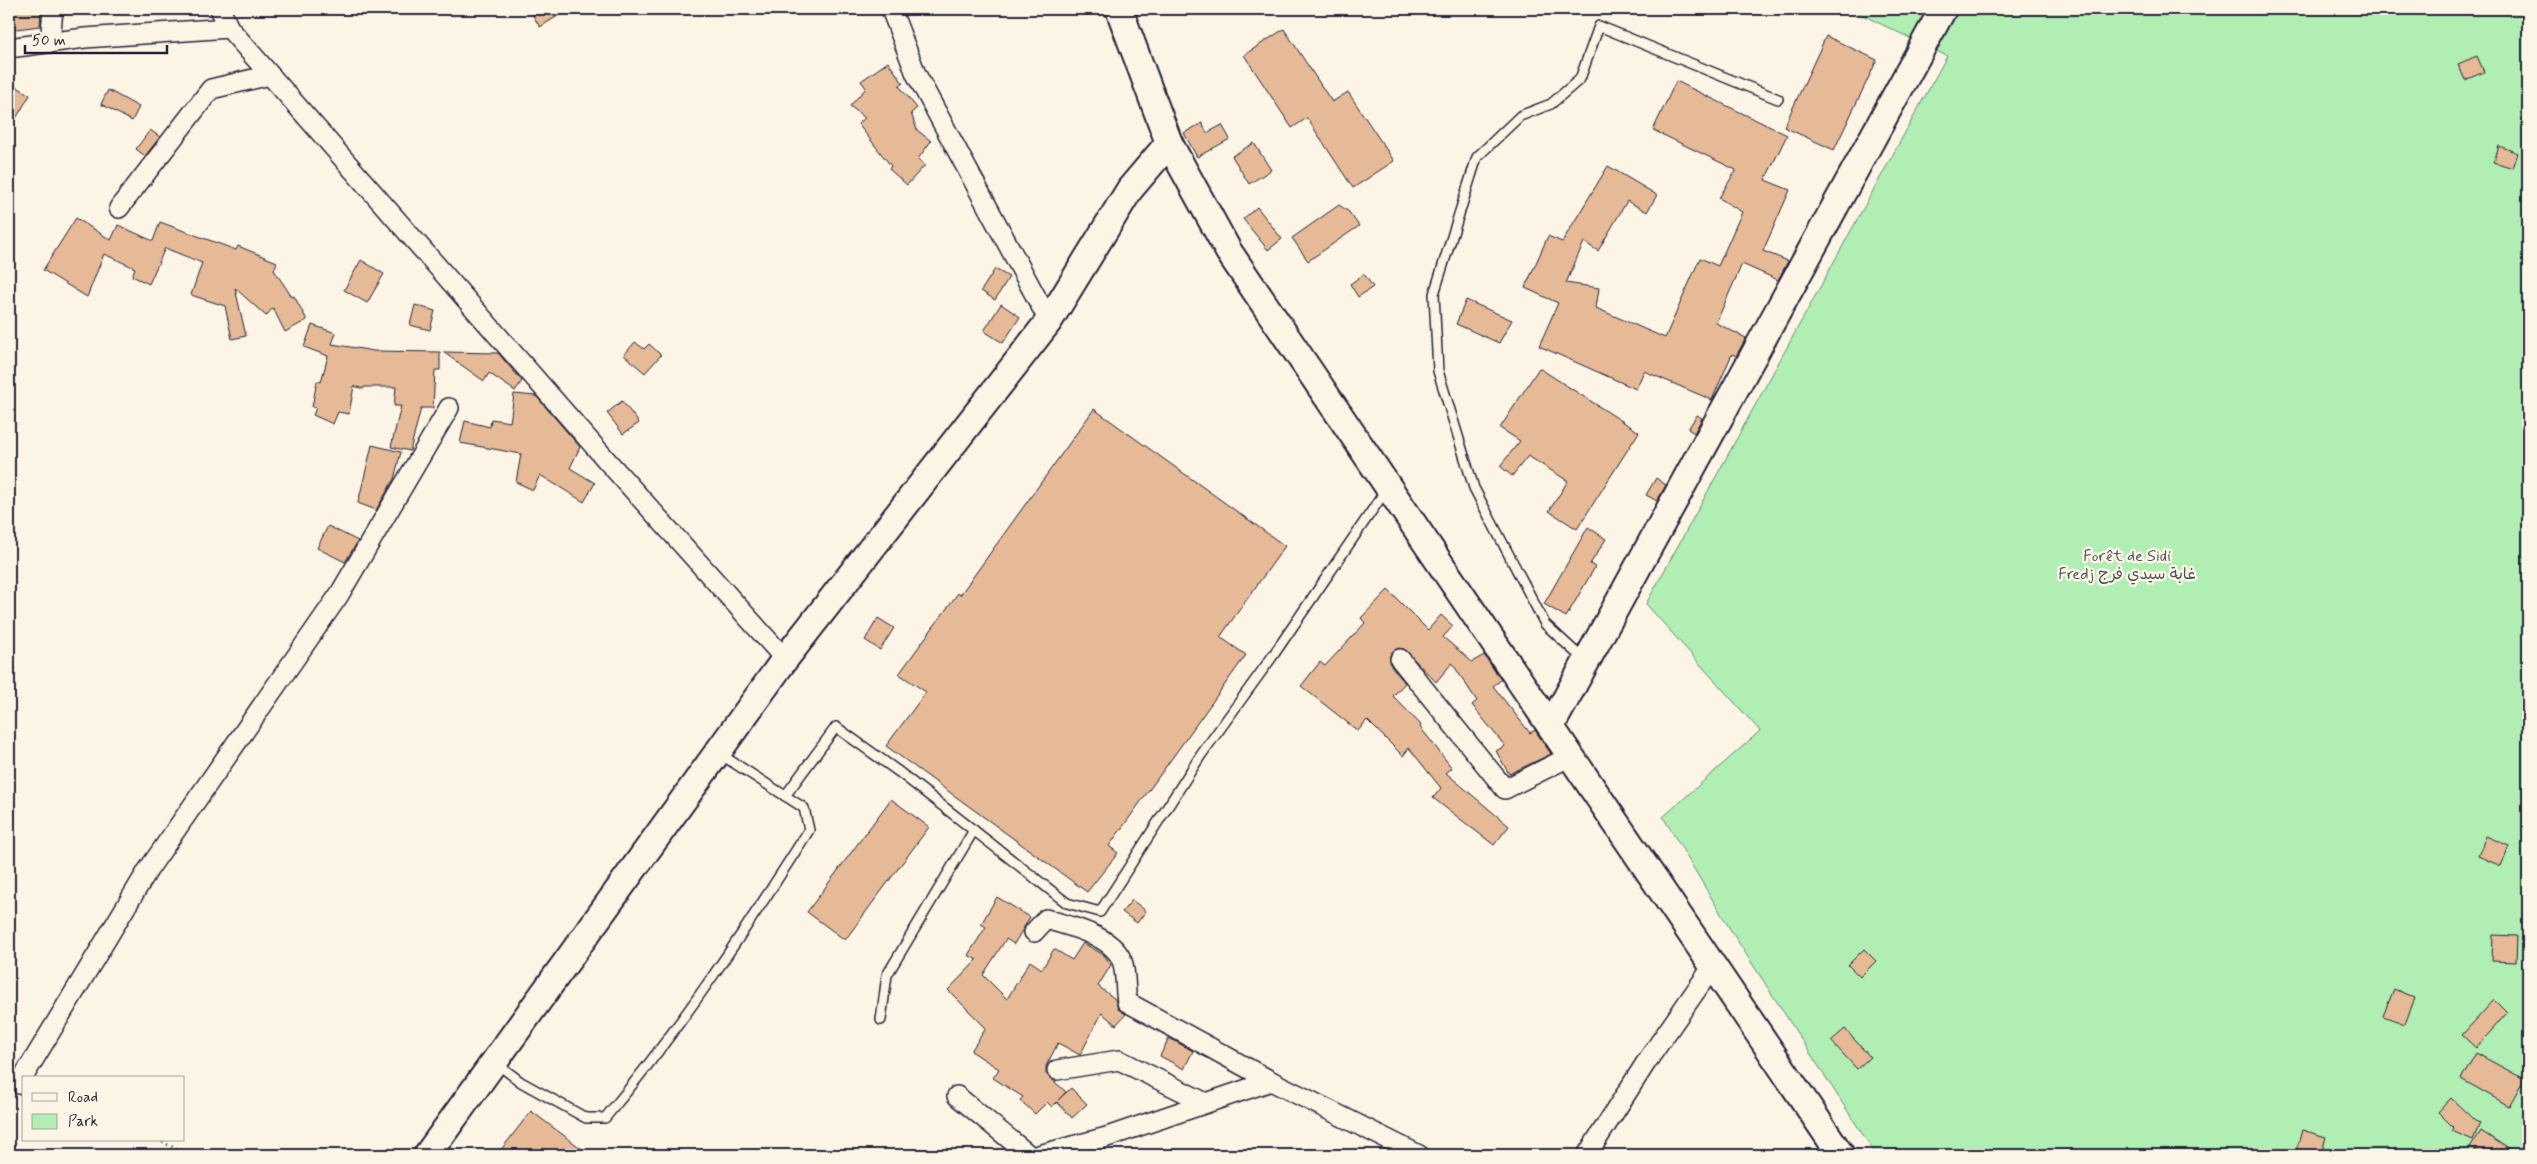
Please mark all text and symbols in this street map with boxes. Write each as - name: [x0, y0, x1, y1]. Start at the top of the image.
- scale bar: [25, 22, 168, 54]
- text: 50 m: [32, 31, 66, 51]
- park label: Forêt de Sidi Fredj غابة سيدي فرج: [2058, 546, 2196, 585]
- legend: [22, 1076, 185, 1142]
- text: Road: [68, 1088, 98, 1108]
- text: Park: [68, 1112, 98, 1132]

